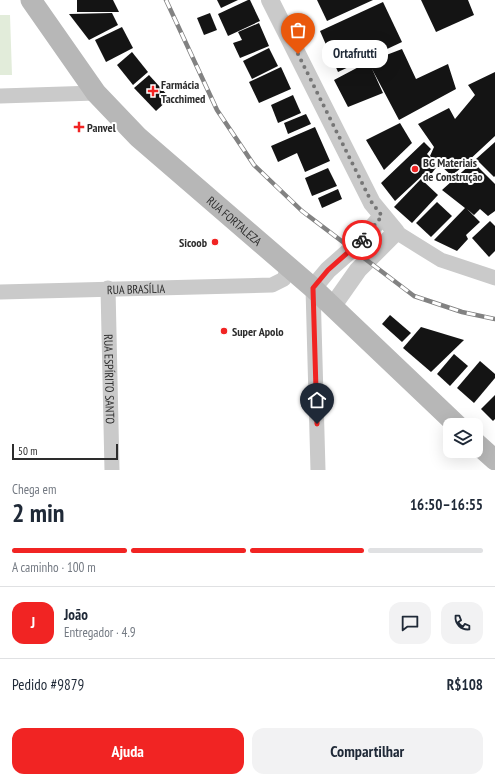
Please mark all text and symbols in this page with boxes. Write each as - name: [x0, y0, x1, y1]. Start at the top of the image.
- pin: [281, 13, 315, 54]
- icon: bag: [287, 19, 309, 41]
- callout: Ortafrutti: [322, 40, 388, 68]
- text: Ortafrutti: [333, 45, 377, 62]
- place label: Farmácia Tacchimed: [161, 77, 205, 106]
- marker: Farmácia Tacchimed: [148, 86, 158, 96]
- place label: Panvel: [87, 120, 116, 135]
- marker: Panvel: [74, 122, 84, 132]
- place label: BG Materiais de Construção: [423, 155, 483, 184]
- marker: BG Materiais de Construção: [410, 164, 420, 174]
- street label: RUA FORTALEZA: [204, 193, 266, 249]
- courier: [342, 220, 382, 260]
- icon: bike: [351, 229, 373, 251]
- place label: Sicoob: [179, 235, 208, 250]
- marker: Sicoob: [210, 237, 220, 247]
- street label: RUA BRASÍLIA: [107, 280, 165, 297]
- place label: Super Apolo: [232, 324, 284, 339]
- marker: Super Apolo: [219, 326, 229, 336]
- street label: RUA ESPÍRITO SANTO: [102, 334, 118, 424]
- pin: [300, 383, 334, 424]
- icon: home: [306, 389, 328, 411]
- map controls: [443, 418, 483, 458]
- button: layers: [443, 418, 483, 458]
- scale bar: [12, 442, 118, 461]
- text: 50 m: [18, 444, 37, 458]
- text: Chega em: [12, 481, 56, 498]
- text: 16:50–16:55: [410, 495, 483, 514]
- text: 2 min: [12, 496, 65, 529]
- text: A caminho · 100 m: [12, 559, 96, 576]
- button: chat: [389, 602, 431, 644]
- button: phone: [441, 602, 483, 644]
- text: João: [64, 605, 88, 624]
- text: J: [31, 613, 35, 632]
- text: Entregador · 4.9: [64, 624, 136, 641]
- text: Pedido #9879: [12, 675, 84, 694]
- text: R$108: [447, 675, 483, 694]
- button: Ajuda: [12, 728, 244, 774]
- button: Compartilhar: [252, 728, 483, 774]

